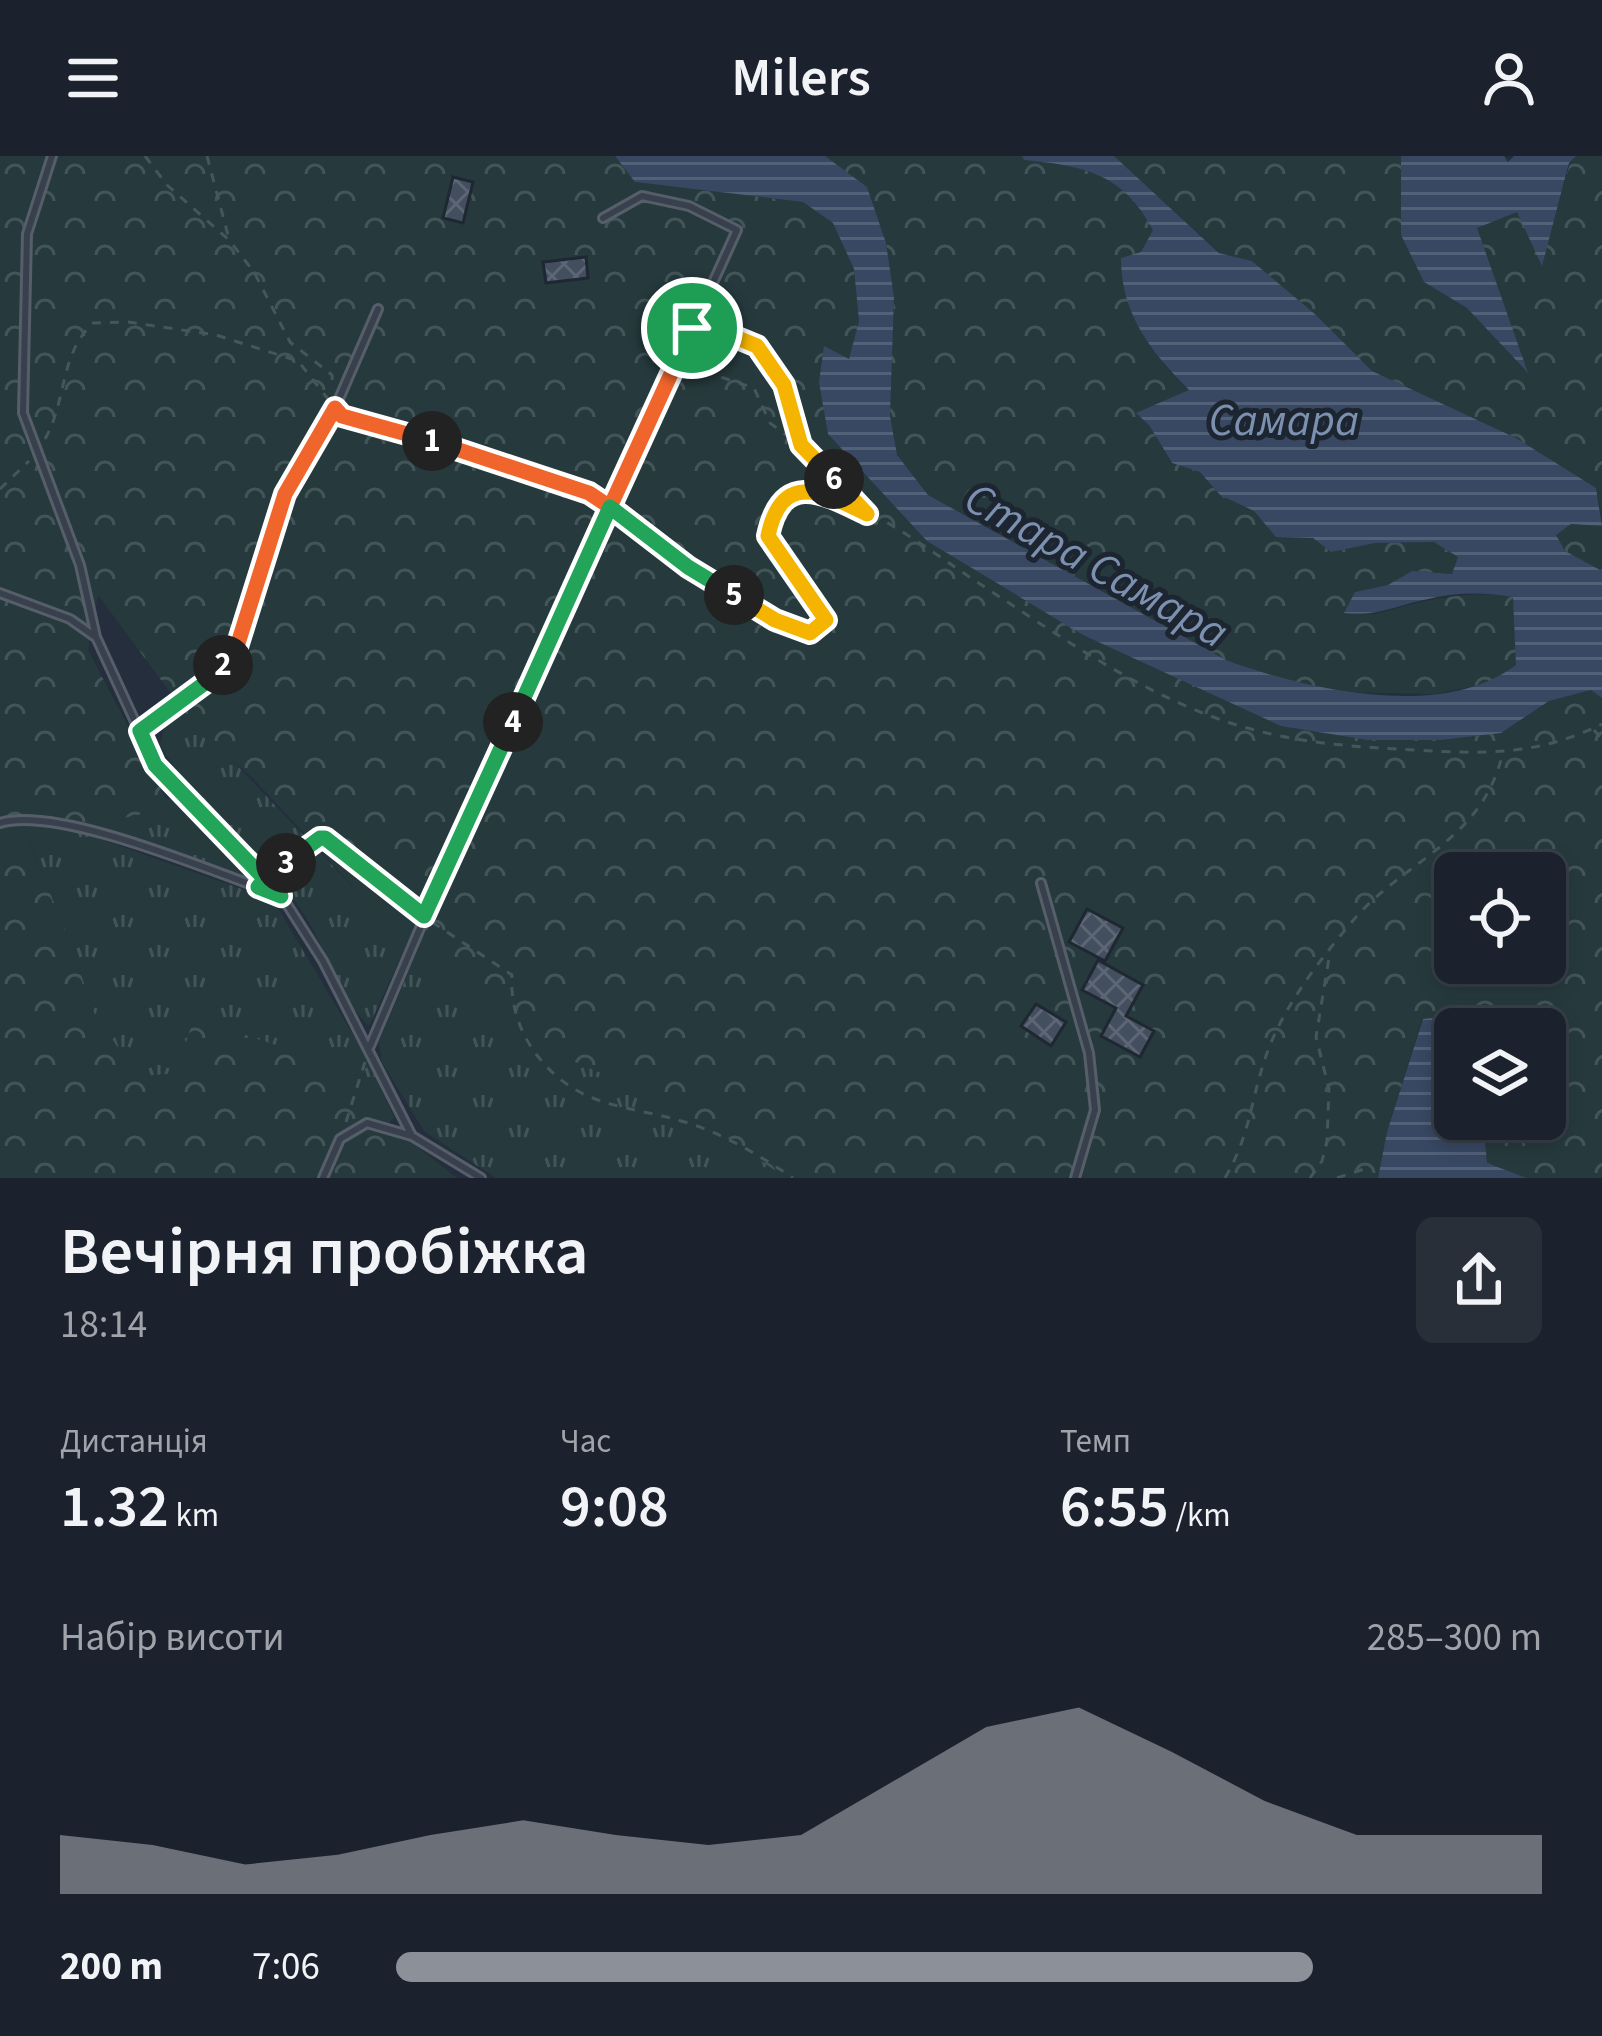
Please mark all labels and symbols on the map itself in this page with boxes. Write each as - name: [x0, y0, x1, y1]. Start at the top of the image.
- pin: [641, 277, 743, 379]
- water label: Самара: [1209, 389, 1359, 453]
- pin: 1: [402, 411, 462, 471]
- pin: 6: [804, 449, 864, 509]
- water label: Стара Самара: [953, 467, 1239, 665]
- pin: 5: [704, 565, 764, 625]
- pin: 2: [193, 635, 253, 695]
- pin: 4: [483, 692, 543, 752]
- pin: 3: [256, 833, 316, 893]

